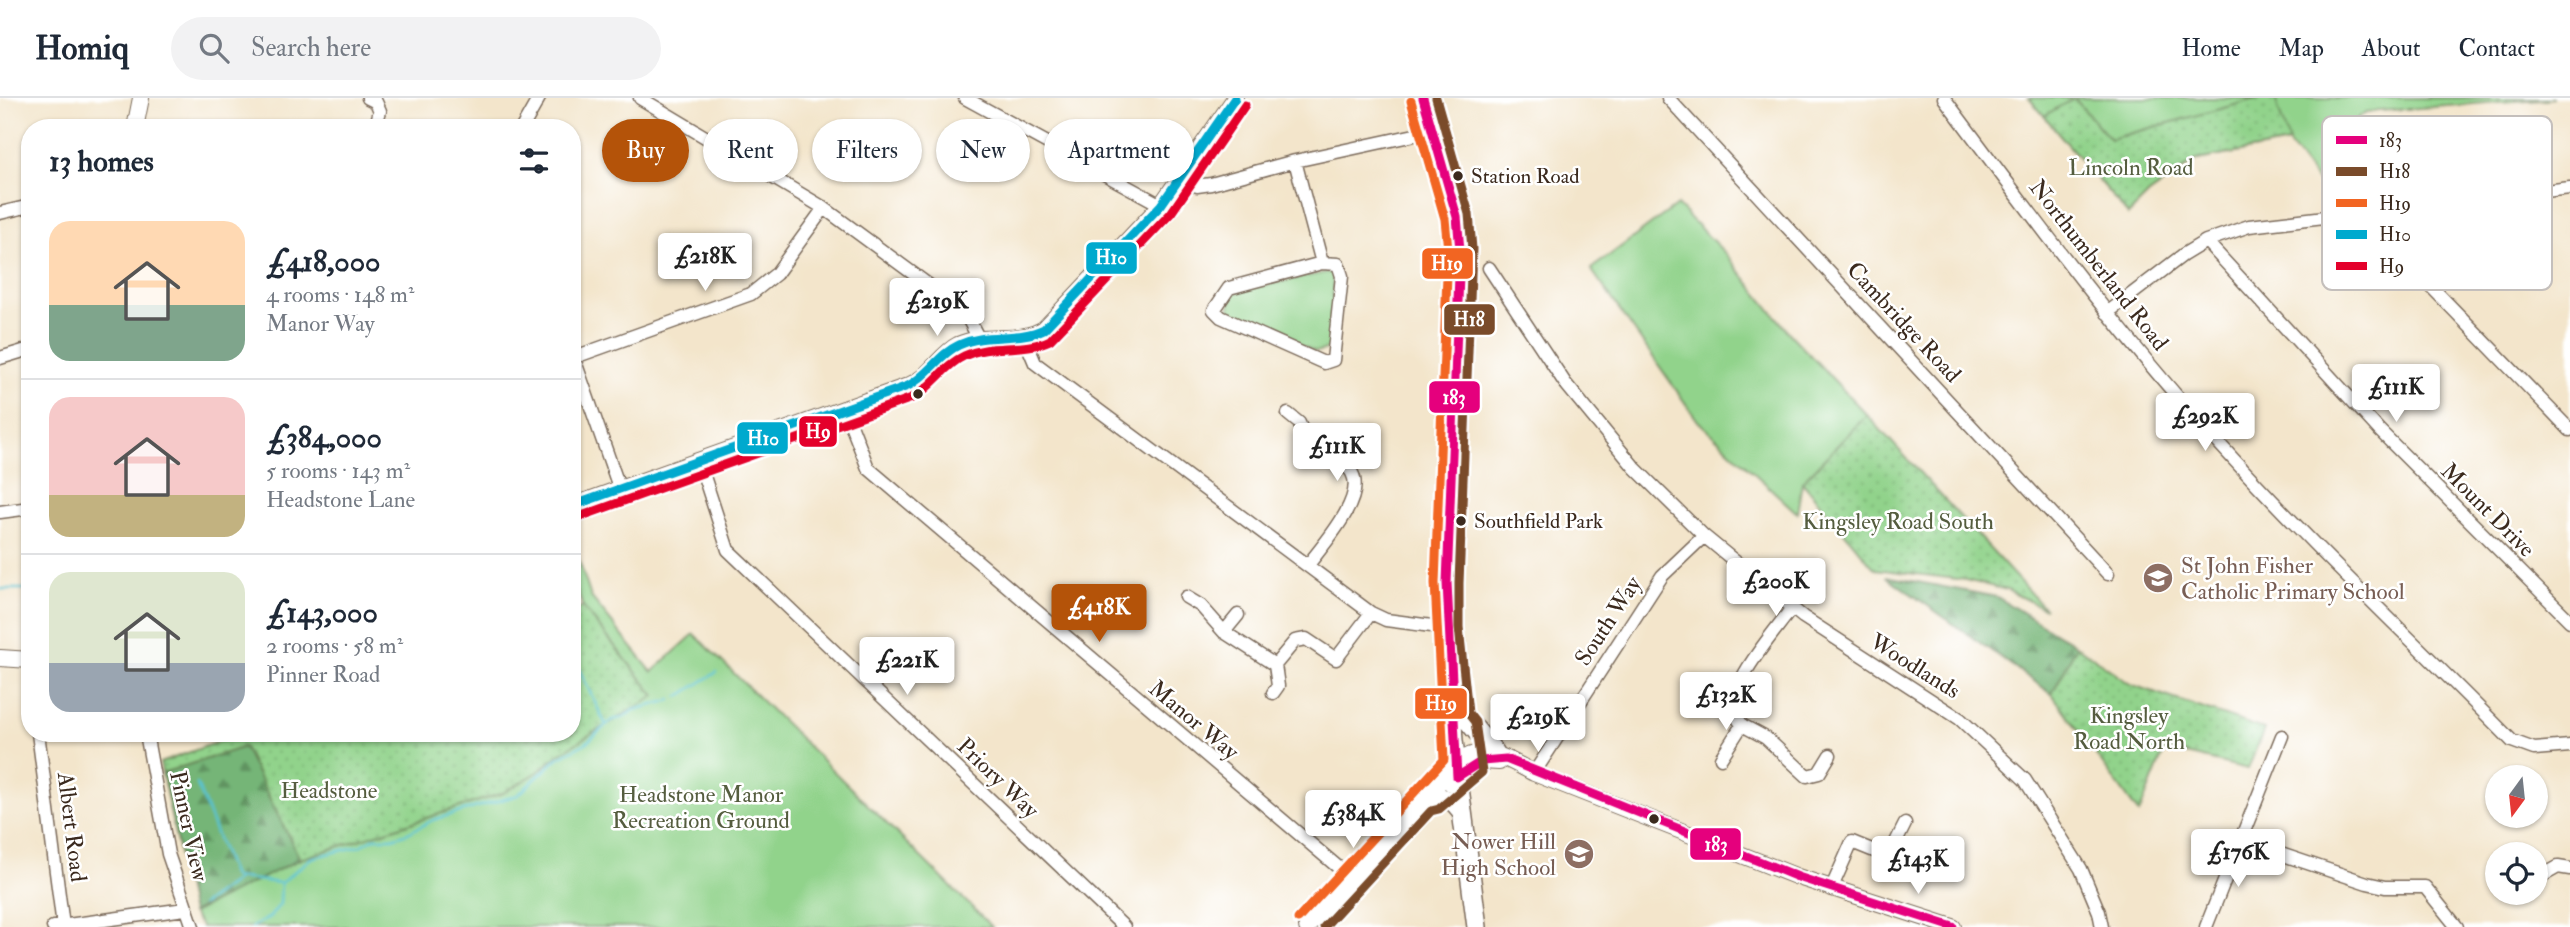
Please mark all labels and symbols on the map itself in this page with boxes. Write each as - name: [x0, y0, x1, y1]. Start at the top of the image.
- legend: [2322, 116, 2552, 290]
- text: 183: [2379, 129, 2402, 153]
- park label: Lincoln Road: [2068, 153, 2194, 182]
- text: H18: [2379, 160, 2410, 184]
- place label: Station Road: [1471, 163, 1580, 190]
- marker: Station Road: [1451, 169, 1465, 183]
- street label: Northumberland Road: [2023, 174, 2175, 356]
- text: H19: [2379, 192, 2411, 216]
- text: H10: [2379, 223, 2411, 247]
- pin: £218K: [656, 234, 754, 293]
- line badge: H10: [1085, 241, 1138, 275]
- text: H10: [1095, 246, 1127, 270]
- line badge: H19: [1421, 247, 1474, 280]
- text: H19: [1431, 252, 1463, 276]
- street label: Cambridge Road: [1841, 255, 1967, 389]
- text: H9: [2379, 255, 2404, 279]
- pin: £219K: [888, 278, 986, 338]
- line badge: H18: [1443, 303, 1496, 336]
- text: H18: [1453, 308, 1485, 332]
- pin: £111K: [2347, 364, 2445, 424]
- line badge: 183: [1428, 380, 1481, 414]
- text: 183: [1443, 386, 1466, 410]
- unlabelled marker: [911, 387, 925, 401]
- pin: £292K: [2156, 394, 2254, 453]
- line badge: H9: [798, 415, 838, 448]
- text: H9: [805, 420, 831, 444]
- line badge: H10: [736, 421, 789, 455]
- pin: £111K: [1288, 424, 1386, 483]
- text: H10: [747, 427, 779, 451]
- street label: Mount Drive: [2435, 457, 2541, 563]
- park label: Kingsley Road South: [1802, 507, 1994, 536]
- place label: Southfield Park: [1474, 508, 1603, 535]
- marker: Southfield Park: [1454, 514, 1468, 528]
- place label: St John Fisher Catholic Primary School: [2181, 551, 2405, 606]
- pin: £200K: [1727, 559, 1825, 618]
- school or university icon: St John Fisher Catholic Primary School: [2141, 561, 2175, 595]
- street label: South Way: [1568, 570, 1648, 671]
- pin: £418K: [1050, 584, 1148, 644]
- street label: Woodlands: [1864, 626, 1966, 705]
- pin: £221K: [858, 638, 956, 697]
- pin: £132K: [1677, 672, 1775, 732]
- street label: Manor Way: [1143, 674, 1246, 767]
- line badge: H19: [1414, 687, 1468, 720]
- text: H19: [1425, 692, 1457, 716]
- pin: £219K: [1489, 694, 1587, 754]
- park label: Kingsley Road North: [2073, 701, 2185, 756]
- street label: Priory Way: [951, 732, 1046, 825]
- north arrow: [2485, 765, 2548, 828]
- street label: Pinner View: [163, 768, 215, 885]
- street label: Albert Road: [51, 770, 93, 883]
- park label: Headstone: [281, 776, 378, 805]
- park label: Headstone Manor Recreation Ground: [612, 780, 790, 835]
- pin: £384K: [1304, 790, 1402, 850]
- unlabelled marker: [1647, 812, 1661, 826]
- place label: Nower Hill High School: [1441, 827, 1556, 882]
- line badge: 183: [1689, 827, 1742, 861]
- pin: £176K: [2189, 830, 2287, 889]
- text: 183: [1705, 833, 1728, 857]
- pin: £143K: [1869, 836, 1967, 896]
- school or university icon: Nower Hill High School: [1562, 837, 1596, 871]

